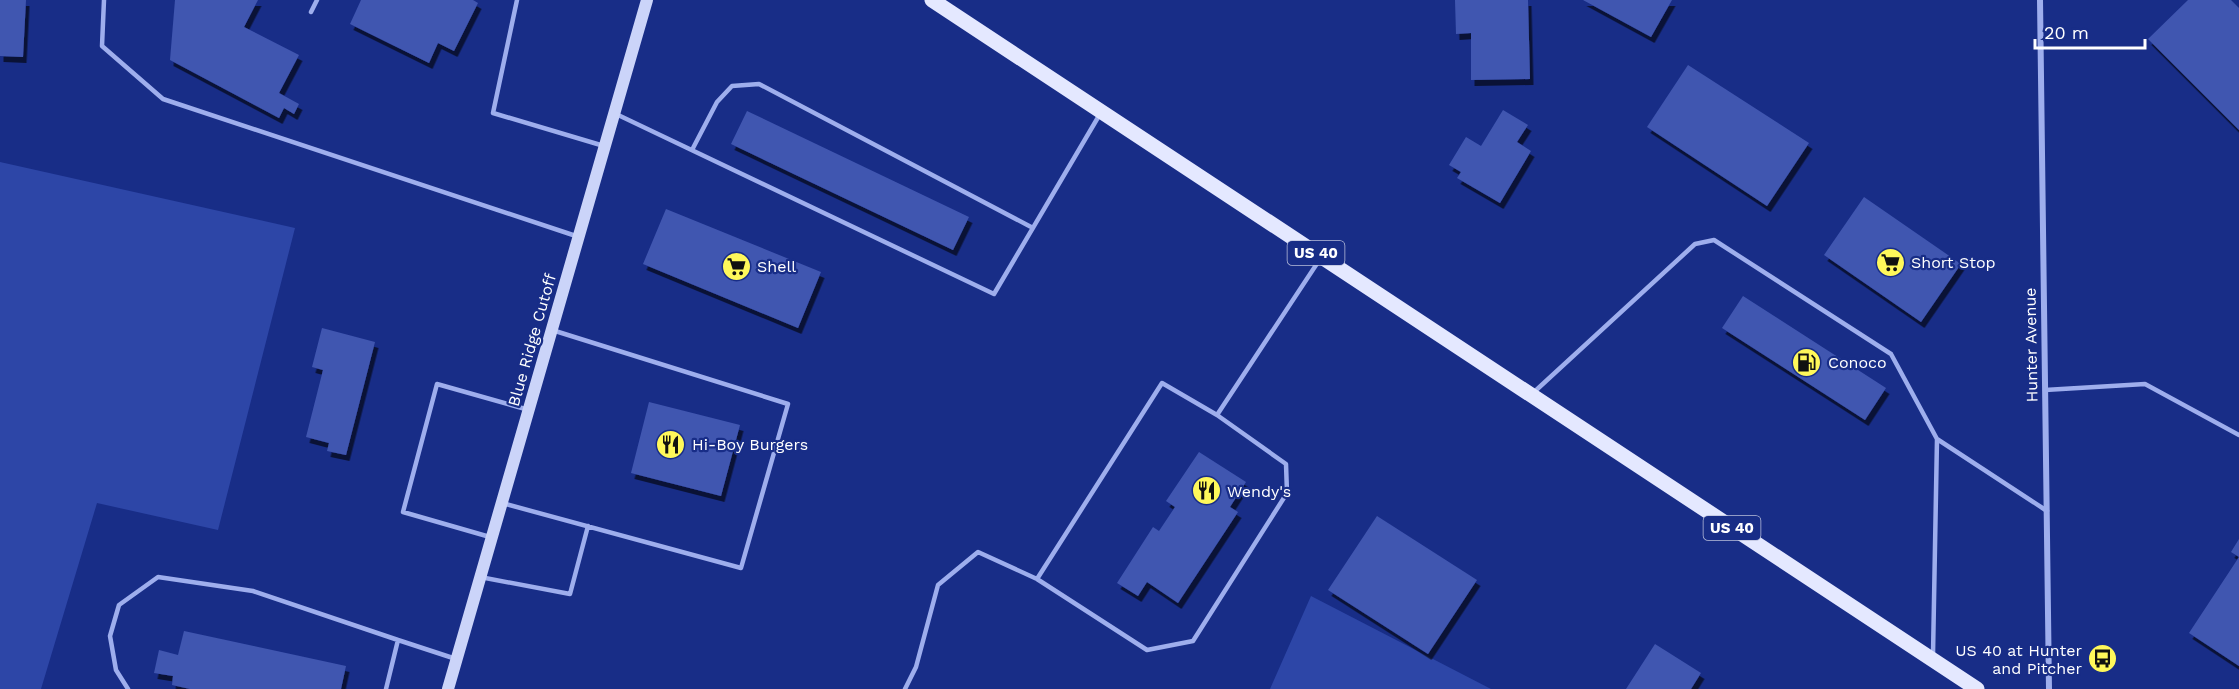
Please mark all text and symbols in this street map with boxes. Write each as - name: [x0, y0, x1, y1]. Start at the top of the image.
- scale bar: [2035, 12, 2144, 50]
- text: 20 m: [2044, 22, 2089, 43]
- road number: US 40: [1288, 241, 1344, 265]
- supermarket icon: Short Stop: [1874, 246, 1906, 278]
- supermarket icon: Shell: [720, 250, 752, 282]
- place label: Short Stop: [1911, 253, 1996, 272]
- place label: Shell: [757, 257, 796, 276]
- street label: Blue Ridge Cutoff: [504, 271, 560, 409]
- street label: Hunter Avenue: [2020, 287, 2042, 403]
- fuel station icon: Conoco: [1791, 346, 1823, 378]
- place label: Conoco: [1828, 353, 1887, 372]
- restaurant icon: Hi-Boy Burgers: [655, 428, 687, 460]
- place label: Hi-Boy Burgers: [692, 435, 808, 454]
- restaurant icon: Wendy's: [1190, 475, 1222, 507]
- place label: Wendy's: [1227, 482, 1291, 501]
- road number: US 40: [1704, 516, 1760, 540]
- place label: US 40 at Hunter and Pitcher: [1955, 641, 2082, 678]
- bus stop icon: US 40 at Hunter and Pitcher: [2087, 643, 2119, 675]

